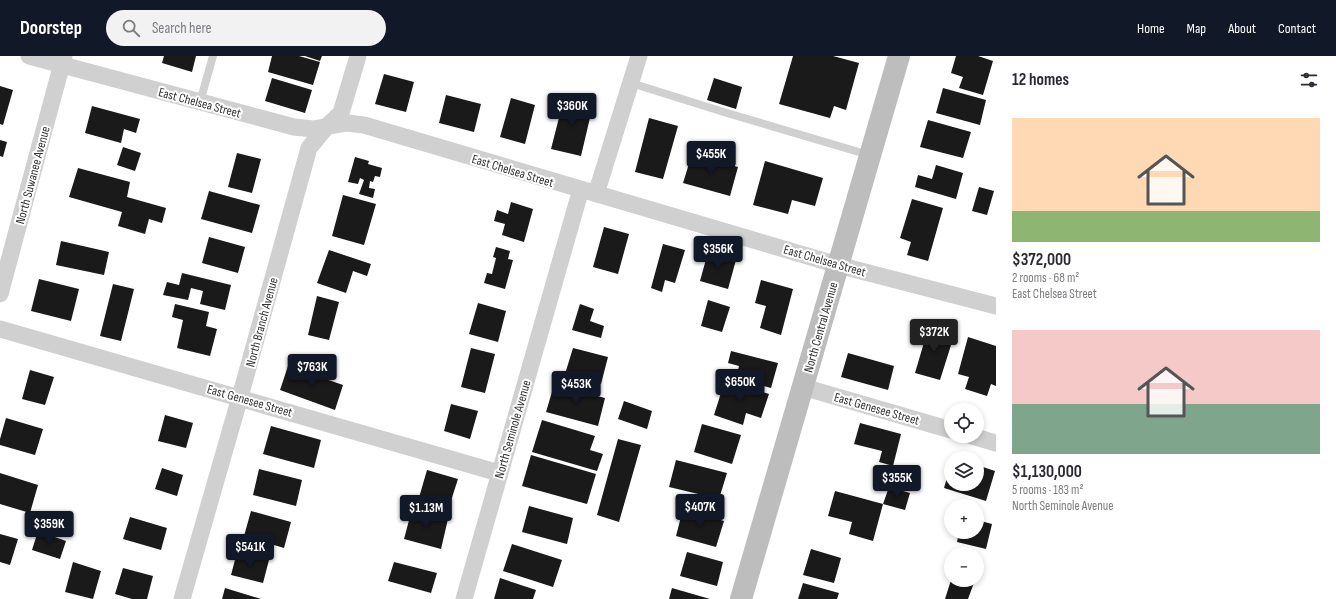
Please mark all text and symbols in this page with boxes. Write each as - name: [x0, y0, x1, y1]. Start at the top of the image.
- search box: [106, 10, 386, 46]
- text: Doorstep: [20, 17, 82, 40]
- icon: search: [120, 17, 142, 39]
- text: Search here: [152, 19, 212, 38]
- text: Home: [1137, 20, 1165, 37]
- text: Map: [1187, 20, 1206, 37]
- text: About: [1228, 20, 1256, 37]
- text: Contact: [1278, 20, 1316, 37]
- icon: filters: [1298, 69, 1320, 91]
- text: 12 homes: [1012, 70, 1069, 90]
- street label: East Chelsea Street: [157, 84, 243, 122]
- pin: $360K: [544, 93, 600, 127]
- text: $360K: [556, 98, 588, 114]
- street label: North Suwanee Avenue: [12, 125, 54, 226]
- pin: $455K: [683, 141, 739, 175]
- icon: home: [1130, 144, 1202, 216]
- text: $455K: [696, 146, 726, 162]
- street label: East Chelsea Street: [470, 151, 556, 191]
- pin: $356K: [690, 236, 746, 270]
- text: $356K: [703, 241, 733, 257]
- street label: East Chelsea Street: [782, 242, 868, 280]
- text: $372,000: [1012, 250, 1071, 270]
- text: 2 rooms · 68 m²: [1012, 270, 1079, 286]
- street label: North Branch Avenue: [242, 276, 282, 369]
- street label: North Central Avenue: [800, 280, 842, 374]
- text: East Chelsea Street: [1012, 286, 1097, 302]
- pin: $372K: [906, 319, 962, 353]
- text: $372K: [919, 324, 949, 340]
- pin: $763K: [284, 354, 340, 388]
- icon: home: [1130, 356, 1202, 428]
- text: $763K: [297, 359, 327, 375]
- pin: $650K: [712, 369, 768, 403]
- pin: $453K: [548, 371, 604, 405]
- text: $650K: [724, 374, 756, 390]
- text: $453K: [561, 376, 591, 392]
- street label: North Seminole Avenue: [491, 378, 535, 480]
- street label: East Genesee Street: [205, 381, 294, 421]
- street label: East Genesee Street: [832, 389, 921, 429]
- map controls: [944, 403, 984, 587]
- button: locate: [944, 403, 984, 443]
- button: layers: [944, 451, 984, 491]
- text: $1,130,000: [1012, 462, 1082, 482]
- pin: $355K: [869, 465, 925, 499]
- text: $355K: [882, 470, 912, 486]
- text: 5 rooms · 183 m²: [1012, 482, 1083, 498]
- pin: $407K: [672, 494, 728, 528]
- pin: $1.13M: [393, 495, 459, 529]
- text: North Seminole Avenue: [1012, 498, 1114, 514]
- text: $407K: [684, 499, 716, 515]
- button: +: [944, 499, 984, 539]
- text: $1.13M: [409, 500, 443, 516]
- pin: $359K: [21, 511, 77, 545]
- text: $359K: [34, 516, 64, 532]
- pin: $541K: [222, 534, 278, 568]
- text: $541K: [235, 539, 265, 555]
- button: −: [944, 547, 984, 587]

